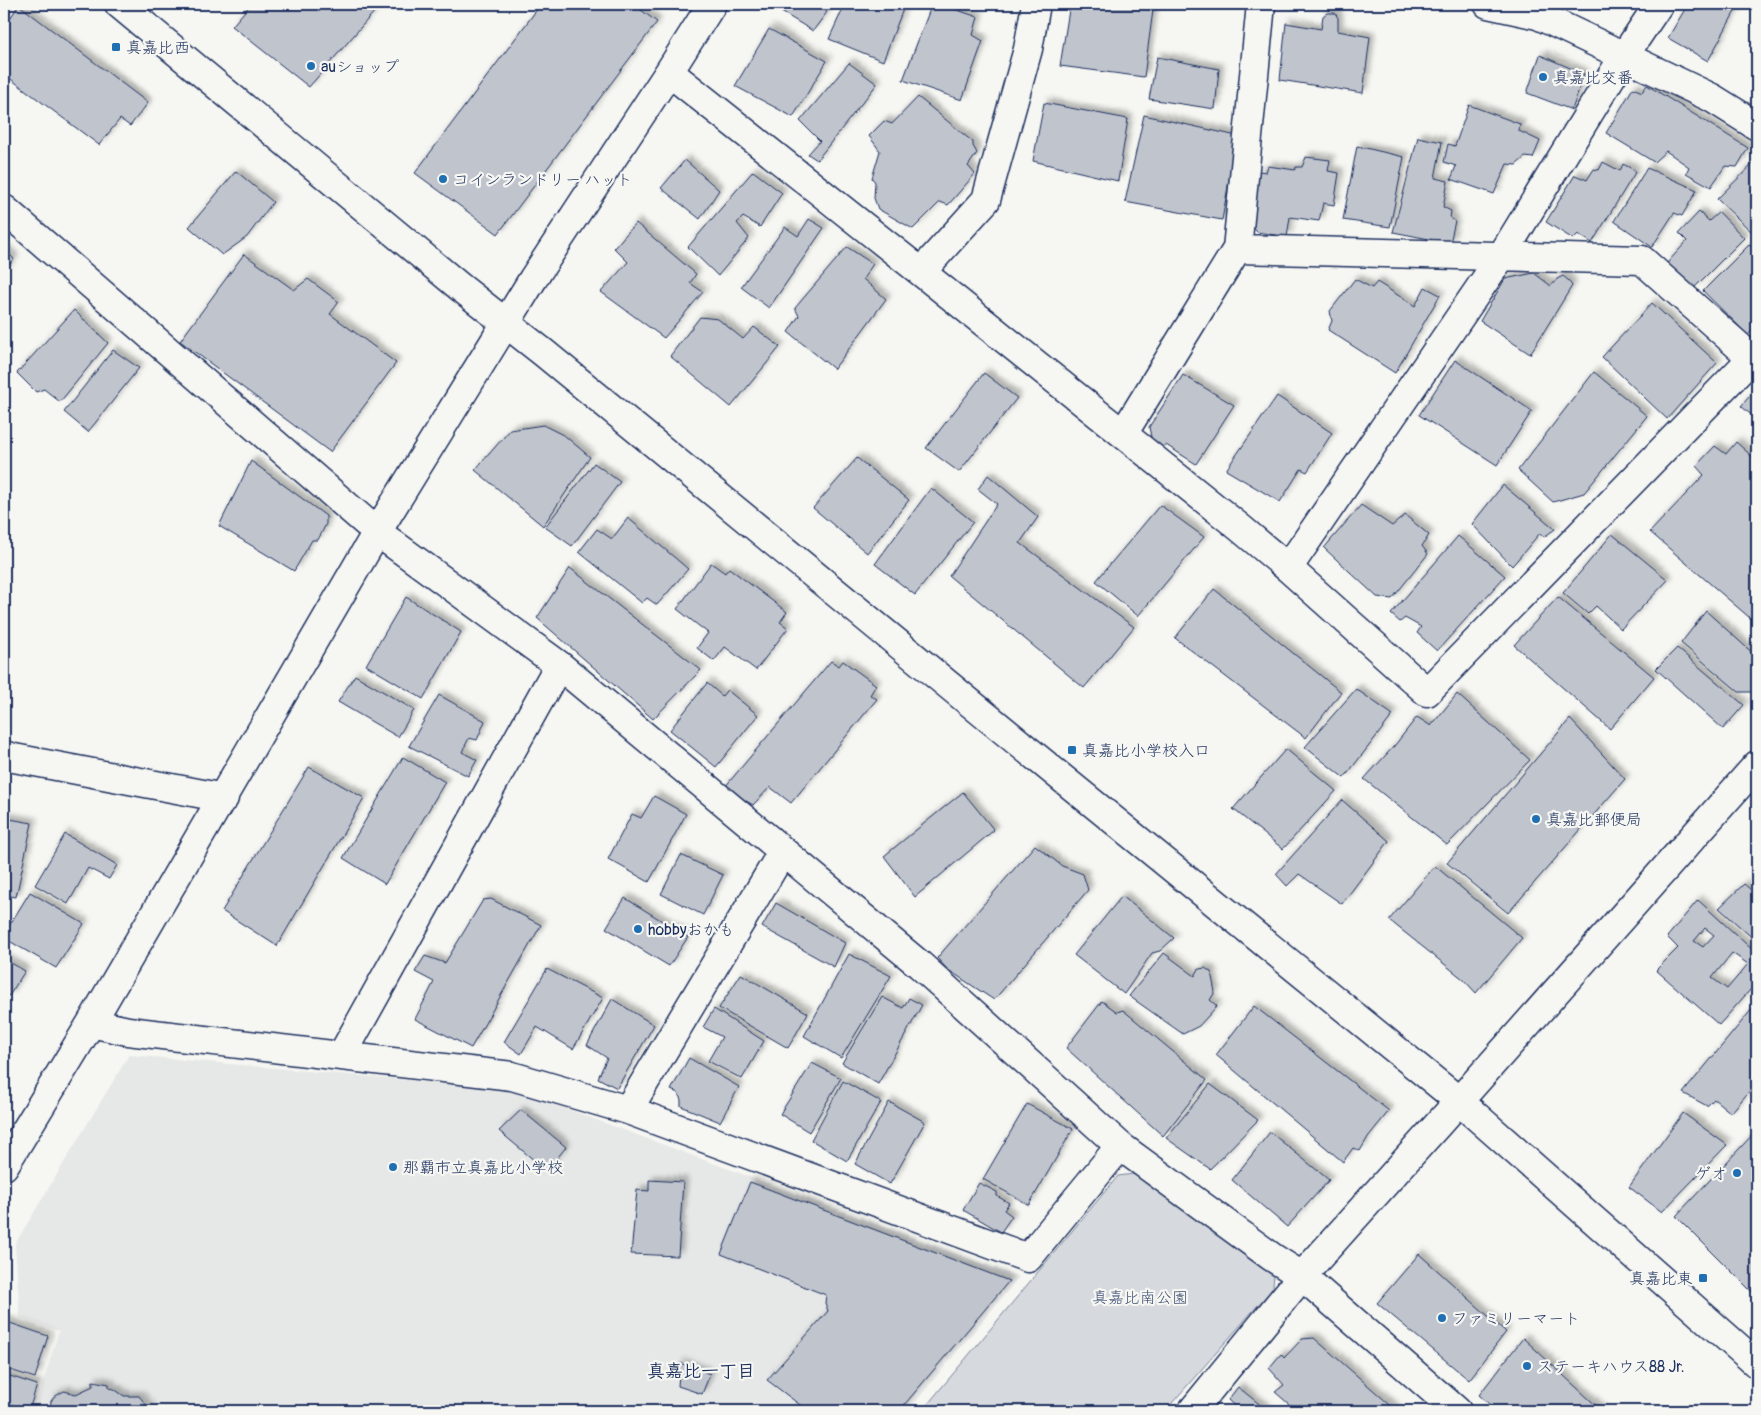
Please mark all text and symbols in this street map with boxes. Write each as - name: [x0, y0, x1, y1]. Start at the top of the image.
- place label: 真嘉比西: [126, 38, 190, 58]
- marker: 真嘉比西: [110, 41, 122, 53]
- place label: auショップ: [321, 57, 400, 77]
- marker: auショップ: [305, 60, 317, 72]
- place label: 真嘉比交番: [1553, 68, 1633, 88]
- marker: 真嘉比交番: [1537, 71, 1549, 83]
- place label: コインランドリー ハット: [453, 170, 632, 190]
- marker: コインランドリー ハット: [437, 173, 449, 185]
- place label: 真嘉比小学校入口: [1082, 741, 1210, 761]
- marker: 真嘉比小学校入口: [1066, 744, 1078, 756]
- place label: 真嘉比郵便局: [1546, 810, 1642, 830]
- marker: 真嘉比郵便局: [1530, 813, 1542, 825]
- place label: hobbyおかも: [648, 920, 735, 940]
- marker: hobbyおかも: [632, 923, 644, 935]
- place label: 那覇市立真嘉比小学校: [403, 1158, 563, 1178]
- marker: 那覇市立真嘉比小学校: [387, 1161, 399, 1173]
- place label: ゲオ: [1695, 1164, 1727, 1184]
- marker: ゲオ: [1731, 1167, 1743, 1179]
- place label: 真嘉比東: [1629, 1269, 1693, 1289]
- marker: 真嘉比東: [1697, 1272, 1709, 1284]
- park label: 真嘉比南公園: [1092, 1288, 1188, 1308]
- place label: ファミリーマート: [1452, 1309, 1580, 1329]
- marker: ファミリーマート: [1436, 1312, 1448, 1324]
- place label: ステーキハウス88 Jr.: [1537, 1357, 1685, 1377]
- district label: 真嘉比一丁目: [647, 1360, 755, 1383]
- marker: ステーキハウス88 Jr.: [1521, 1360, 1533, 1372]

